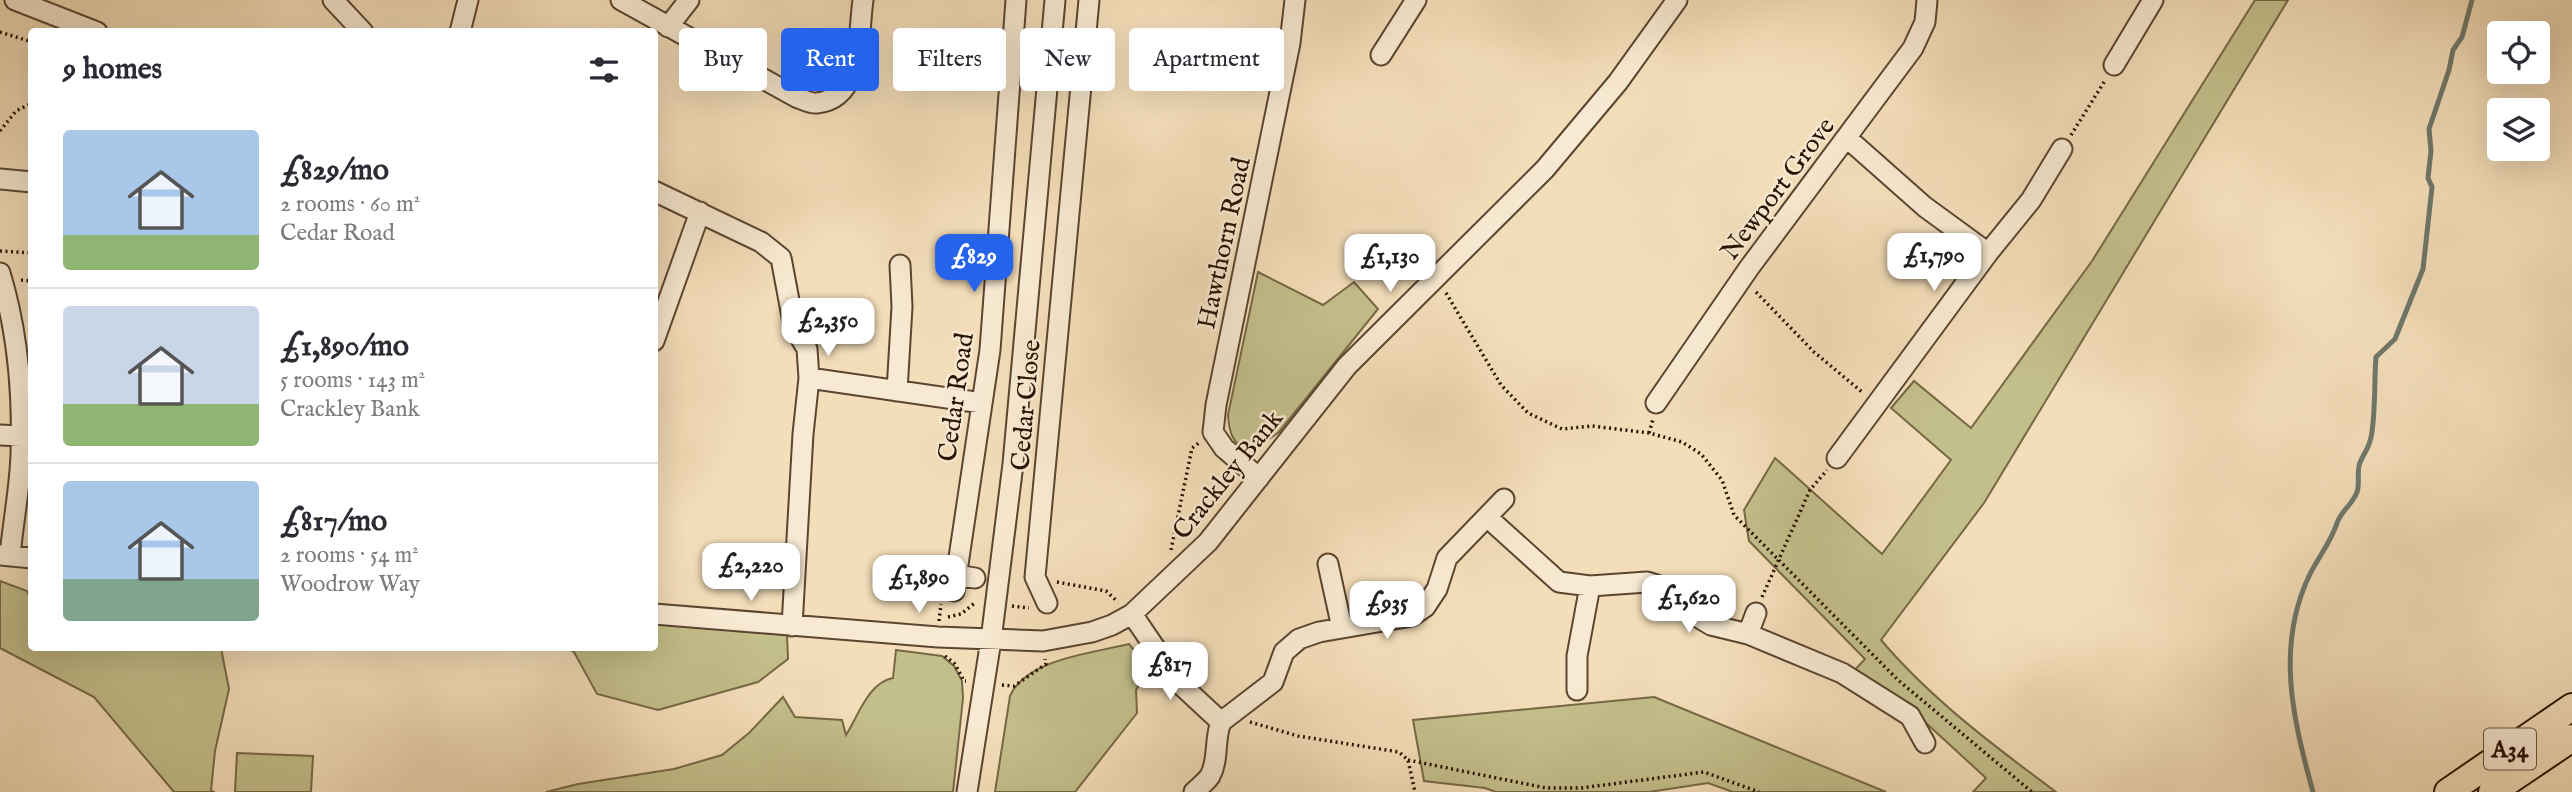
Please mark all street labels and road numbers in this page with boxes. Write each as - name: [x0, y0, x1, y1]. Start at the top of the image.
- street label: Newport Grove: [1714, 111, 1843, 267]
- street label: Hawthorn Road: [1190, 154, 1259, 332]
- street label: Cedar Road: [931, 331, 982, 464]
- street label: Cedar Close: [1004, 338, 1049, 472]
- street label: Crackley Bank: [1166, 402, 1291, 547]
- road number: A34: [2484, 728, 2536, 770]

